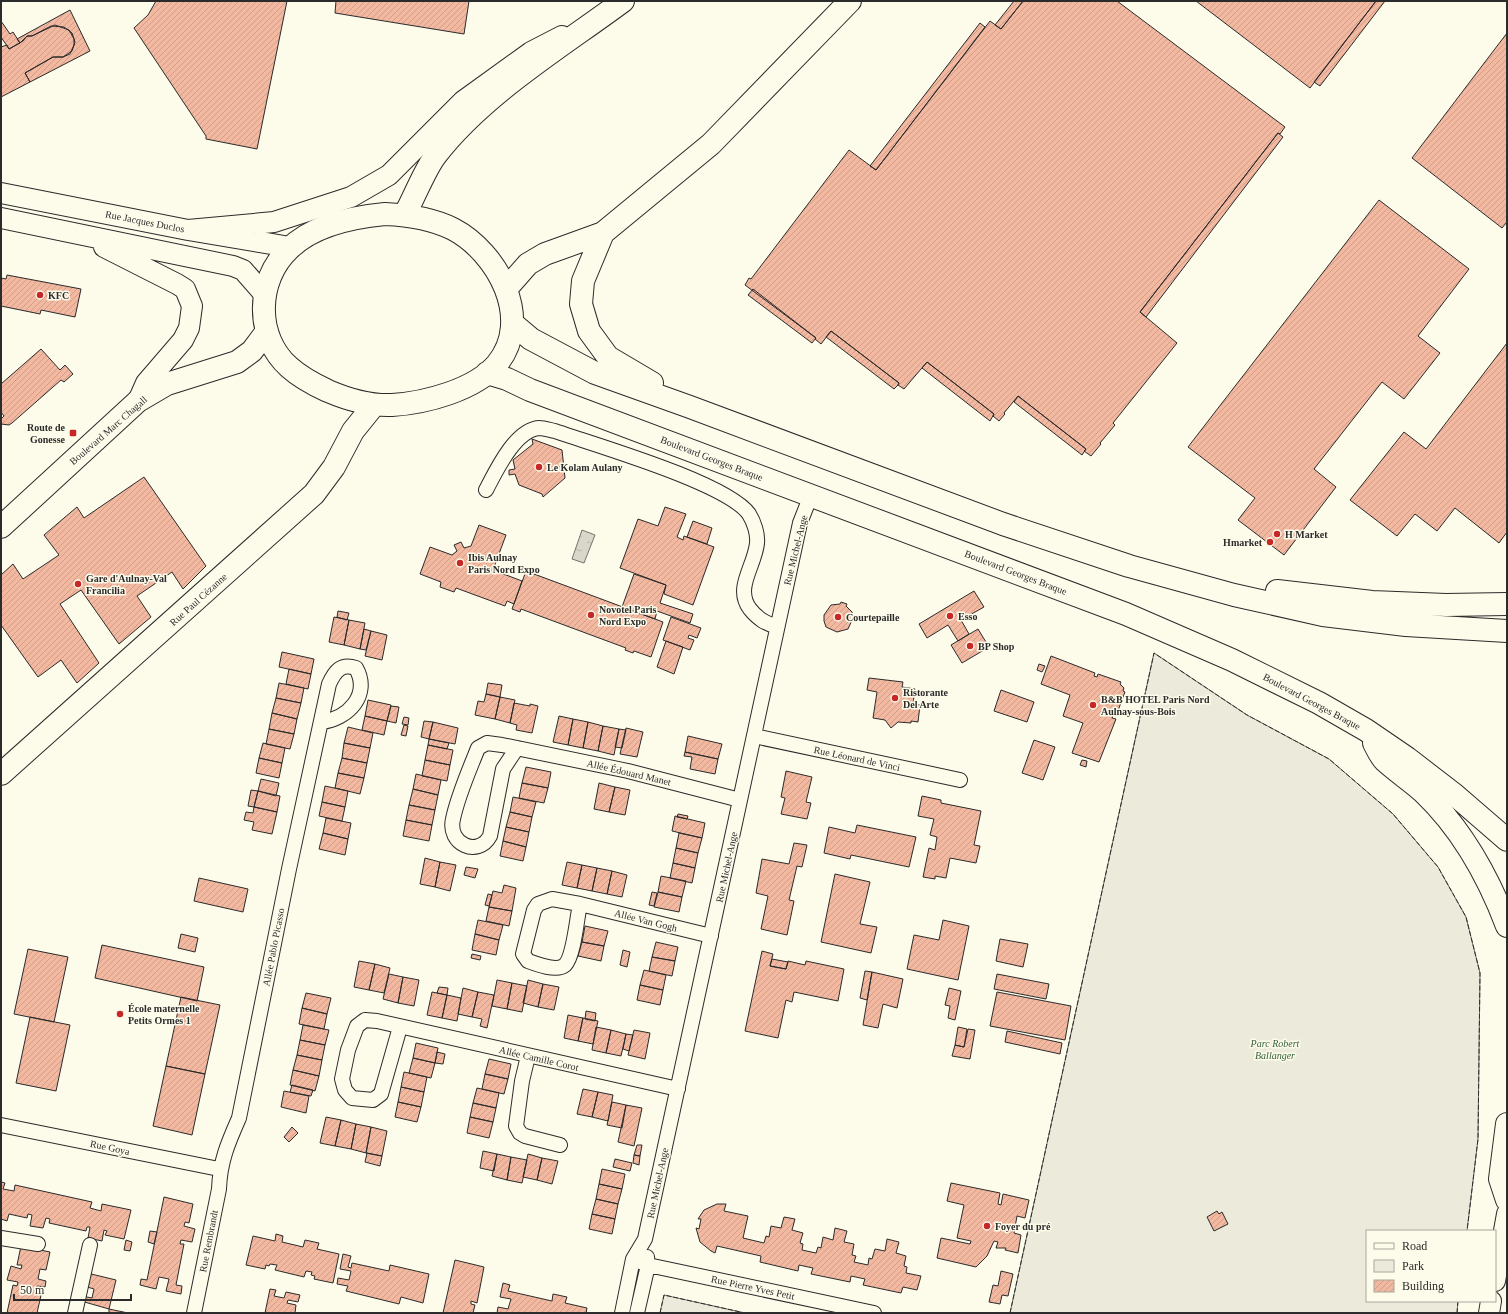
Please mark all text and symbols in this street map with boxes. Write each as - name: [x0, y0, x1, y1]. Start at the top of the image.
- street label: Rue Jacques Duclos: [104, 208, 186, 235]
- marker: KFC: [35, 290, 45, 300]
- place label: KFC: [48, 290, 69, 301]
- street label: Boulevard Marc Chagall: [67, 394, 149, 467]
- place label: Route de Gonesse: [27, 422, 66, 445]
- marker: Route de Gonesse: [68, 428, 78, 438]
- street label: Boulevard Georges Braque: [659, 434, 765, 483]
- marker: Le Kolam Aulany: [534, 462, 544, 472]
- place label: Le Kolam Aulany: [547, 462, 623, 473]
- street label: Rue Michel-Ange: [781, 513, 810, 586]
- marker: H Market: [1272, 529, 1282, 539]
- place label: H Market: [1285, 529, 1328, 540]
- place label: Hmarket: [1223, 537, 1263, 548]
- marker: Hmarket: [1265, 537, 1275, 547]
- street label: Boulevard Georges Braque: [963, 548, 1069, 597]
- place label: Ibis Aulnay Paris Nord Expo: [468, 552, 540, 575]
- marker: Ibis Aulnay Paris Nord Expo: [455, 558, 465, 568]
- street label: Rue Paul Cézanne: [167, 570, 230, 628]
- place label: Gare d'Aulnay-Val Francilia: [86, 573, 167, 596]
- marker: Gare d'Aulnay-Val Francilia: [73, 579, 83, 589]
- place label: Novotel Paris Nord Expo: [599, 604, 657, 627]
- marker: Novotel Paris Nord Expo: [586, 610, 596, 620]
- marker: Esso: [945, 611, 955, 621]
- place label: Esso: [958, 611, 977, 622]
- marker: Courtepaille: [833, 612, 843, 622]
- place label: Courtepaille: [846, 612, 900, 623]
- marker: BP Shop: [965, 641, 975, 651]
- place label: BP Shop: [978, 641, 1015, 652]
- street label: Boulevard Georges Braque: [1261, 671, 1363, 732]
- place label: Ristorante Del Arte: [903, 687, 949, 710]
- marker: Ristorante Del Arte: [890, 693, 900, 703]
- place label: B&B HOTEL Paris Nord Aulnay-sous-Bois: [1101, 694, 1210, 717]
- marker: B&B HOTEL Paris Nord Aulnay-sous-Bois: [1088, 700, 1098, 710]
- street label: Rue Léonard de Vinci: [813, 744, 901, 773]
- street label: Allée Édouard Manet: [586, 757, 672, 788]
- street label: Rue Michel-Ange: [714, 830, 739, 903]
- street label: Allée Pablo Picasso: [261, 907, 286, 987]
- street label: Allée Van Gogh: [613, 907, 678, 934]
- place label: École maternelle Petits Ormes 1: [128, 1003, 200, 1026]
- marker: École maternelle Petits Ormes 1: [115, 1009, 125, 1019]
- park label: Parc Robert Ballanger: [1250, 1038, 1300, 1061]
- street label: Allée Camille Corot: [498, 1044, 580, 1073]
- street label: Rue Goya: [89, 1138, 131, 1157]
- street label: Rue Michel-Ange: [645, 1146, 670, 1219]
- street label: Rue Rembrandt: [197, 1209, 220, 1273]
- marker: Foyer du pré: [982, 1221, 992, 1231]
- place label: Foyer du pré: [995, 1221, 1051, 1232]
- legend: [1366, 1230, 1496, 1302]
- text: Road: [1402, 1239, 1427, 1253]
- text: Park: [1402, 1259, 1424, 1273]
- street label: Rue Pierre Yves Petit: [710, 1273, 796, 1302]
- scale bar: [14, 1276, 131, 1302]
- text: Building: [1402, 1279, 1444, 1293]
- text: 50 m: [20, 1283, 45, 1297]

